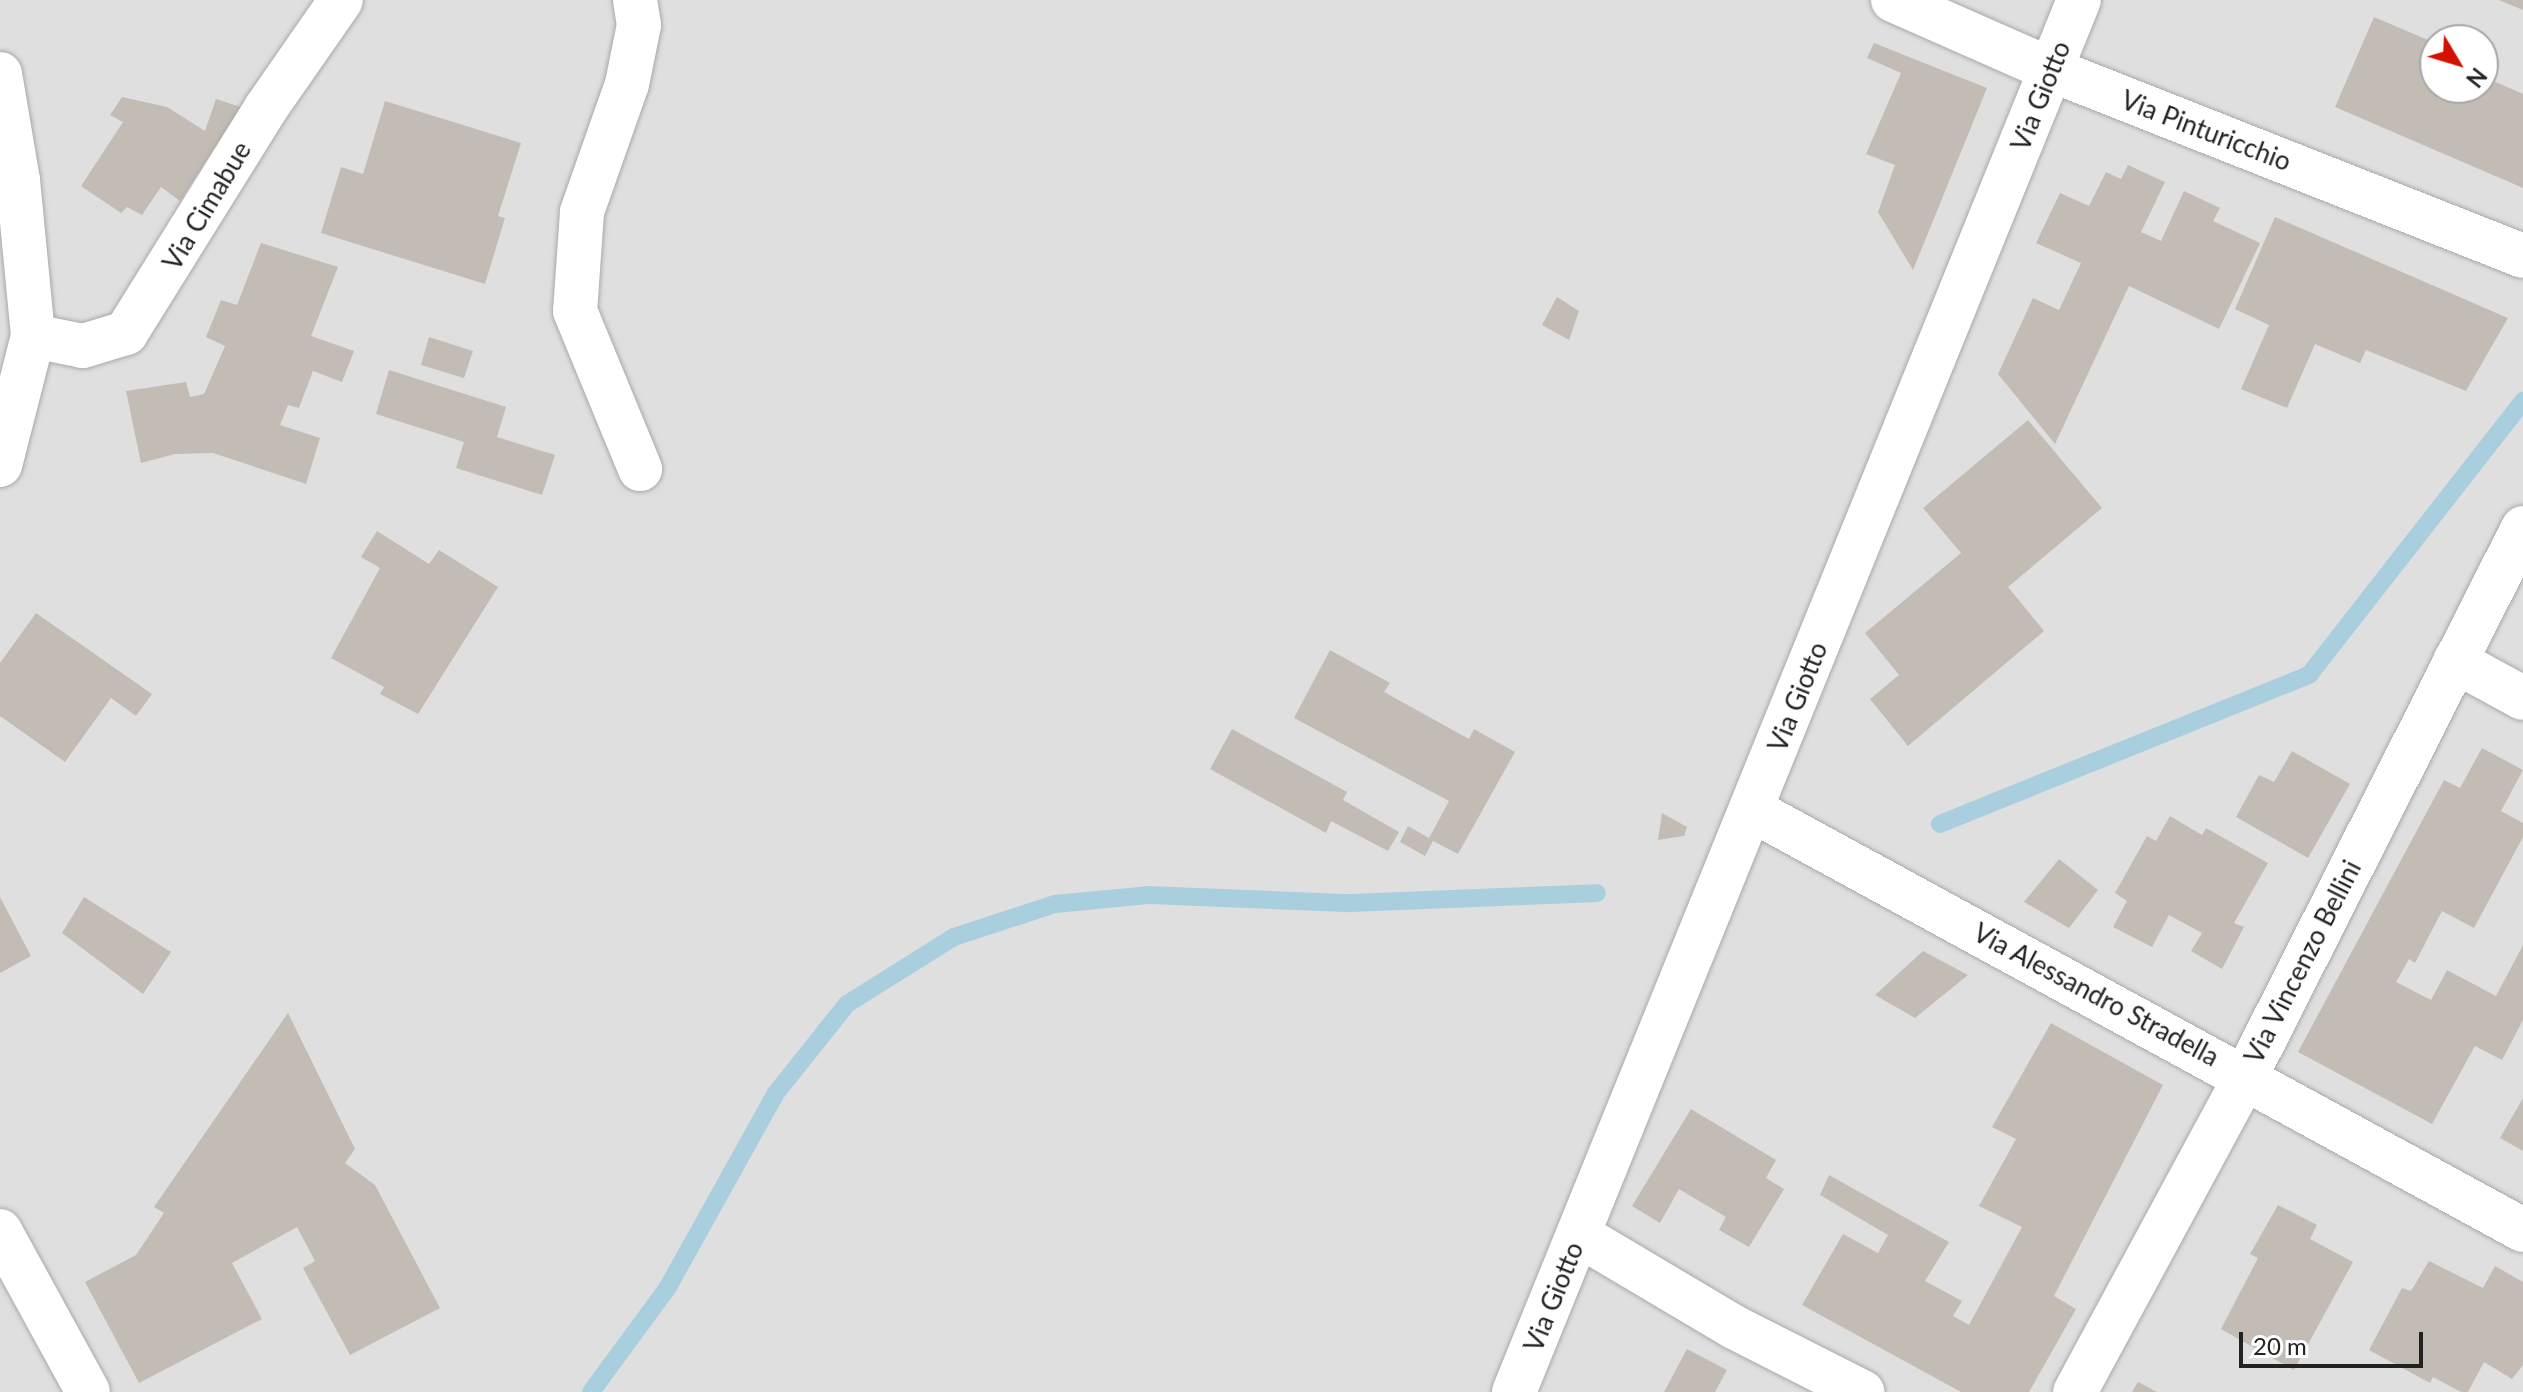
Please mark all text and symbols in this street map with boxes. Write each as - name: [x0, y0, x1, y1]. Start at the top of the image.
- north arrow: [2419, 24, 2499, 104]
- street label: Via Giotto: [2005, 37, 2077, 155]
- text: N: [2461, 63, 2493, 93]
- street label: Via Pinturicchio: [2117, 84, 2295, 178]
- street label: Via Cimabue: [157, 136, 257, 276]
- street label: Via Giotto: [1762, 638, 1834, 756]
- street label: Via Vincenzo Bellini: [2238, 855, 2368, 1069]
- street label: Via Alessandro Stradella: [1968, 917, 2224, 1073]
- street label: Via Giotto: [1518, 1238, 1590, 1356]
- scale bar: [2243, 1316, 2427, 1366]
- text: 20 m: [2253, 1331, 2307, 1360]

